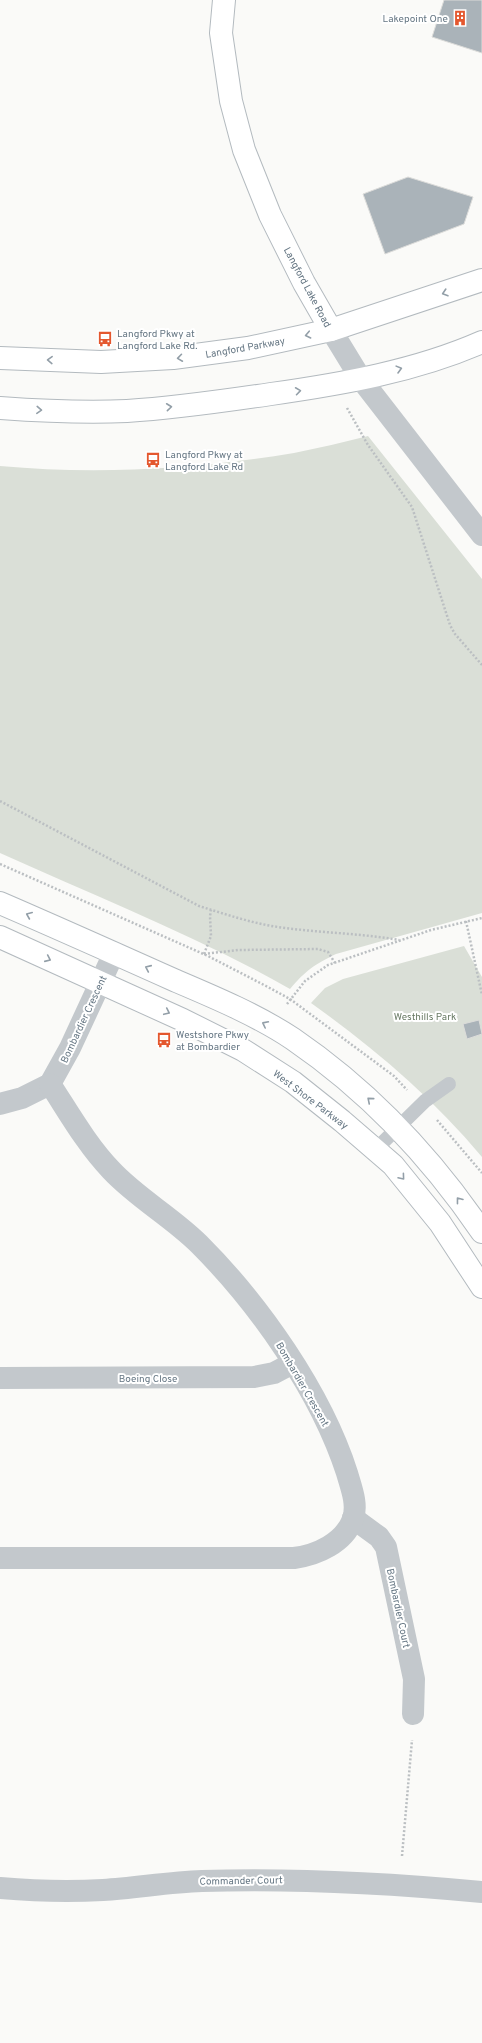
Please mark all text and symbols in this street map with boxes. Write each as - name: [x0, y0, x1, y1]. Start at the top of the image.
- building icon: Lakepoint One: [451, 9, 469, 27]
- place label: Lakepoint One: [383, 13, 448, 26]
- street label: Langford Lake Road: [280, 245, 333, 330]
- one-way arrow: [442, 288, 449, 297]
- place label: Langford Pkwy at Langford Lake Rd.: [117, 328, 197, 353]
- bus stop icon: Langford Pkwy at Langford Lake Rd.: [96, 330, 114, 348]
- one-way arrow: [304, 331, 311, 339]
- street label: Langford Parkway: [204, 335, 286, 362]
- one-way arrow: [177, 353, 183, 362]
- one-way arrow: [47, 356, 53, 365]
- one-way arrow: [395, 365, 402, 374]
- one-way arrow: [295, 387, 301, 396]
- one-way arrow: [166, 403, 172, 412]
- one-way arrow: [36, 406, 42, 414]
- place label: Langford Pkwy at Langford Lake Rd: [165, 449, 243, 474]
- bus stop icon: Langford Pkwy at Langford Lake Rd: [144, 451, 162, 469]
- one-way arrow: [26, 912, 33, 920]
- one-way arrow: [44, 954, 52, 962]
- one-way arrow: [145, 965, 153, 973]
- street label: Bombardier Crescent: [58, 974, 110, 1065]
- one-way arrow: [163, 1007, 170, 1015]
- park label: Westhills Park: [394, 1011, 456, 1024]
- one-way arrow: [262, 1021, 270, 1028]
- place label: Westshore Pkwy at Bombardier: [176, 1029, 249, 1054]
- bus stop icon: Westshore Pkwy at Bombardier: [155, 1031, 173, 1049]
- street label: West Shore Parkway: [270, 1068, 350, 1133]
- one-way arrow: [368, 1097, 375, 1104]
- one-way arrow: [398, 1172, 405, 1180]
- one-way arrow: [457, 1198, 464, 1205]
- street label: Bombardier Crescent: [272, 1340, 331, 1429]
- street label: Boeing Close: [119, 1373, 177, 1386]
- street label: Bombardier Court: [383, 1567, 412, 1649]
- street label: Commander Court: [199, 1874, 283, 1889]

